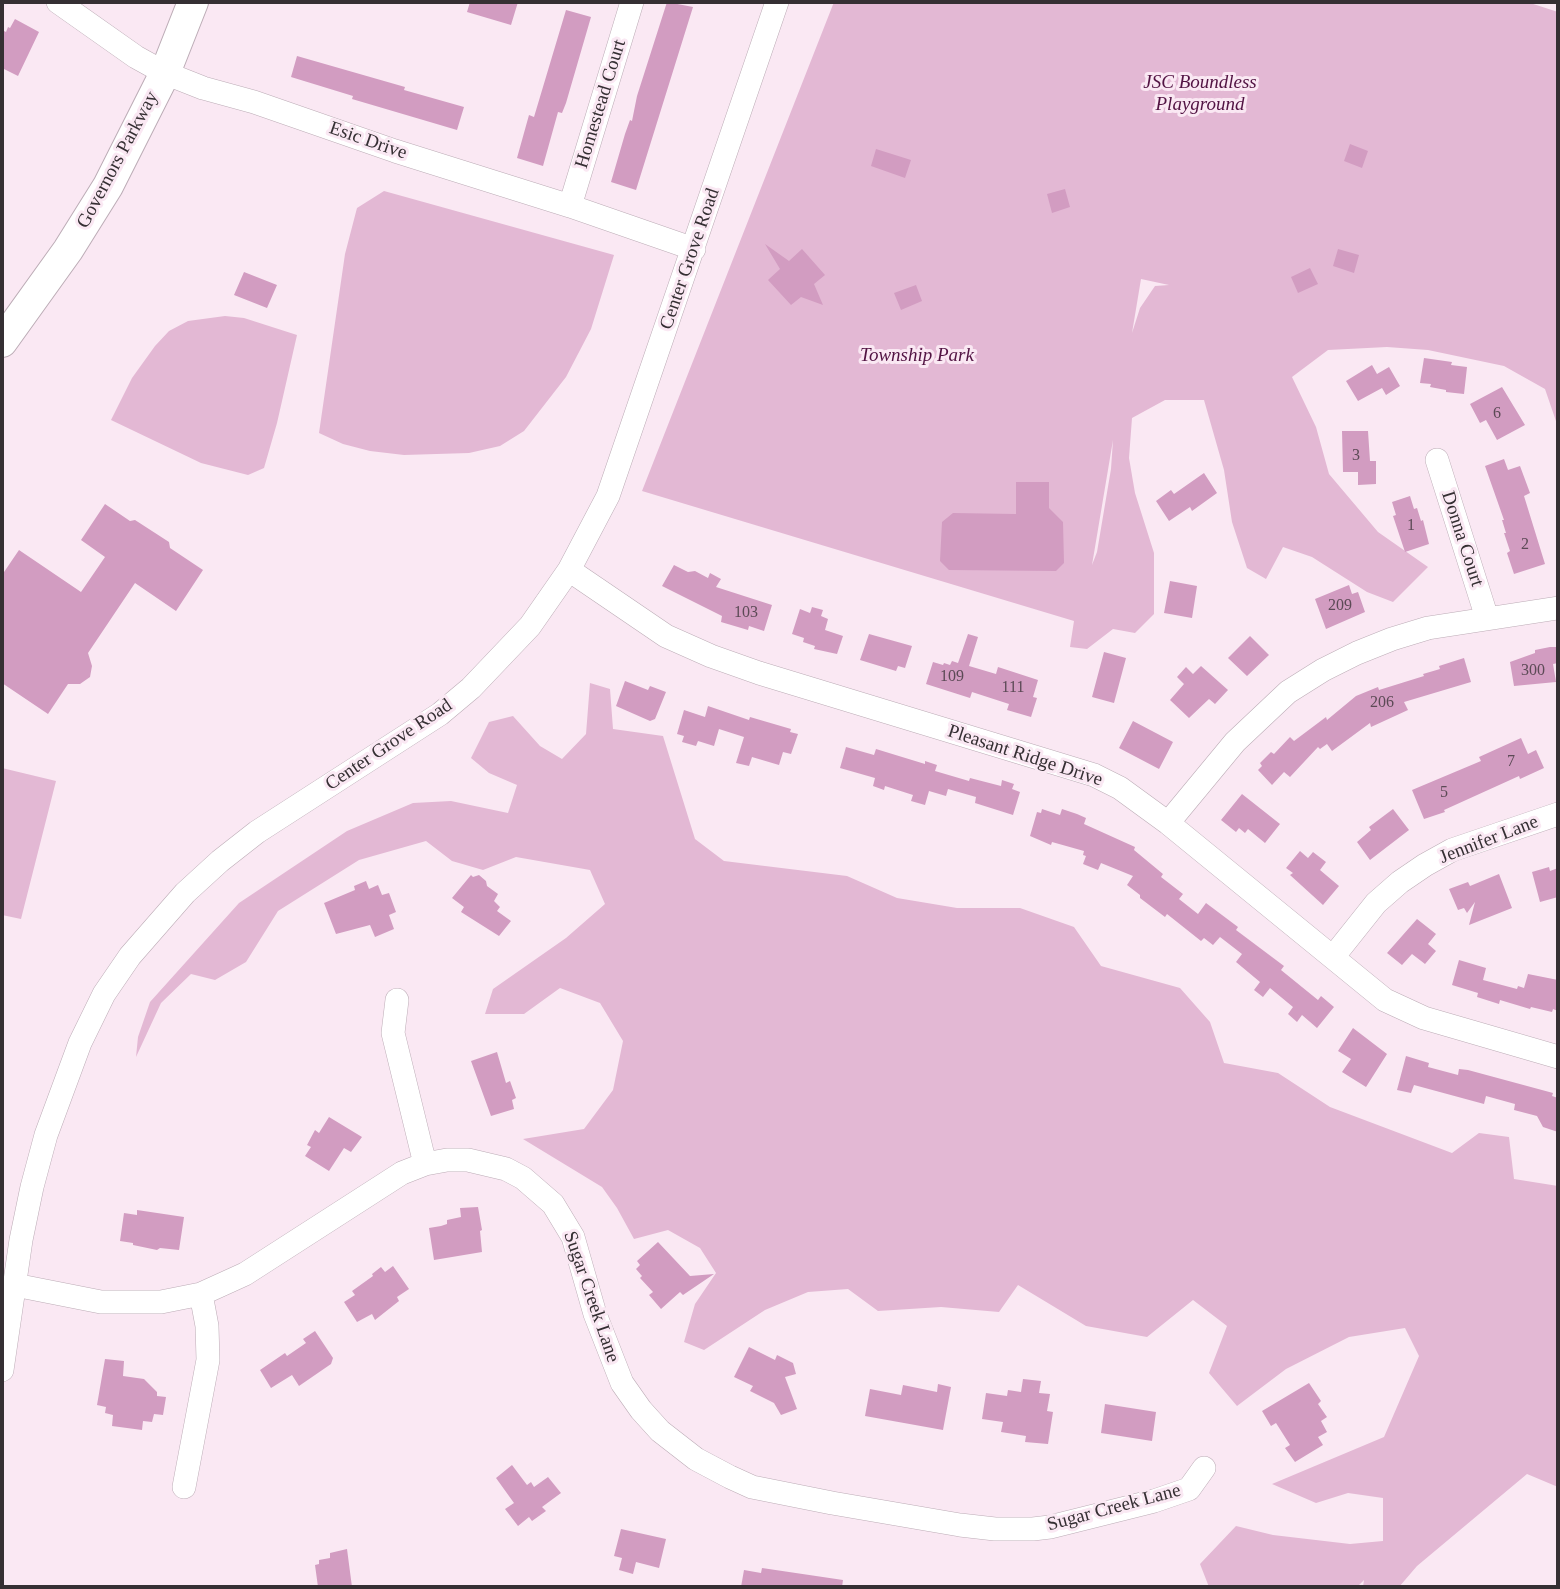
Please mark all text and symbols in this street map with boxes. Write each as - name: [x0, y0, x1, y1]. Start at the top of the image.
- street label: Homestead Court: [571, 37, 631, 171]
- park label: JSC Boundless Playground: [1143, 72, 1257, 116]
- street label: Governors Parkway: [72, 88, 164, 232]
- street label: Esic Drive: [326, 117, 410, 165]
- street label: Center Grove Road: [655, 185, 725, 333]
- park label: Township Park: [860, 345, 974, 367]
- house number: 6: [1493, 404, 1501, 424]
- house number: 3: [1352, 446, 1360, 466]
- street label: Donna Court: [1436, 489, 1488, 589]
- house number: 1: [1407, 516, 1415, 536]
- house number: 2: [1521, 535, 1529, 555]
- house number: 209: [1328, 596, 1352, 616]
- house number: 103: [734, 603, 758, 623]
- house number: 300: [1521, 661, 1545, 681]
- house number: 109: [940, 667, 964, 687]
- house number: 111: [1002, 678, 1024, 698]
- house number: 206: [1370, 693, 1394, 713]
- street label: Center Grove Road: [321, 694, 457, 796]
- street label: Pleasant Ridge Drive: [945, 720, 1105, 792]
- house number: 7: [1507, 752, 1515, 772]
- house number: 5: [1440, 783, 1448, 803]
- street label: Jennifer Lane: [1436, 811, 1542, 869]
- street label: Sugar Creek Lane: [558, 1228, 624, 1366]
- street label: Sugar Creek Lane: [1045, 1479, 1183, 1537]

